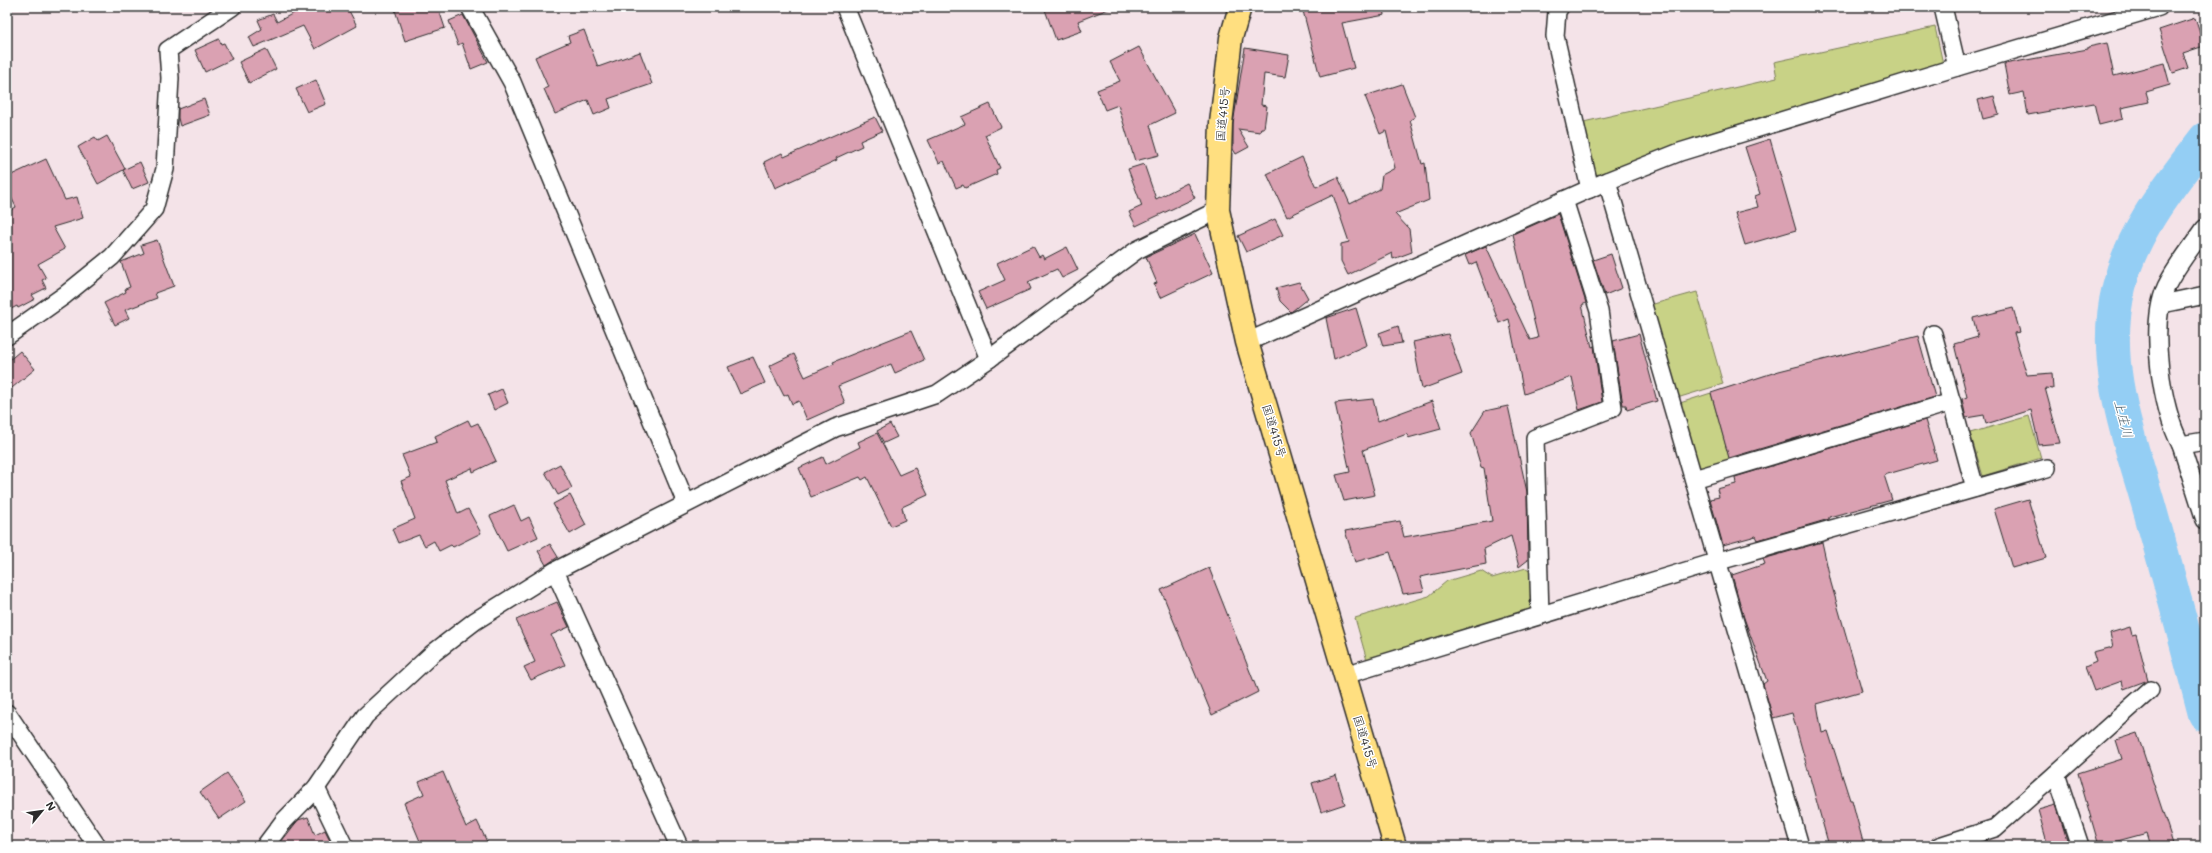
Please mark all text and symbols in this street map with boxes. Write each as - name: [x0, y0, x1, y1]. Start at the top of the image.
- street label: 国道415号: [1212, 86, 1232, 142]
- water label: 上庄川: [2111, 398, 2138, 440]
- street label: 国道415号: [1259, 402, 1291, 460]
- street label: 国道415号: [1350, 713, 1382, 771]
- north arrow: [22, 791, 62, 831]
- text: N: [43, 799, 60, 813]

